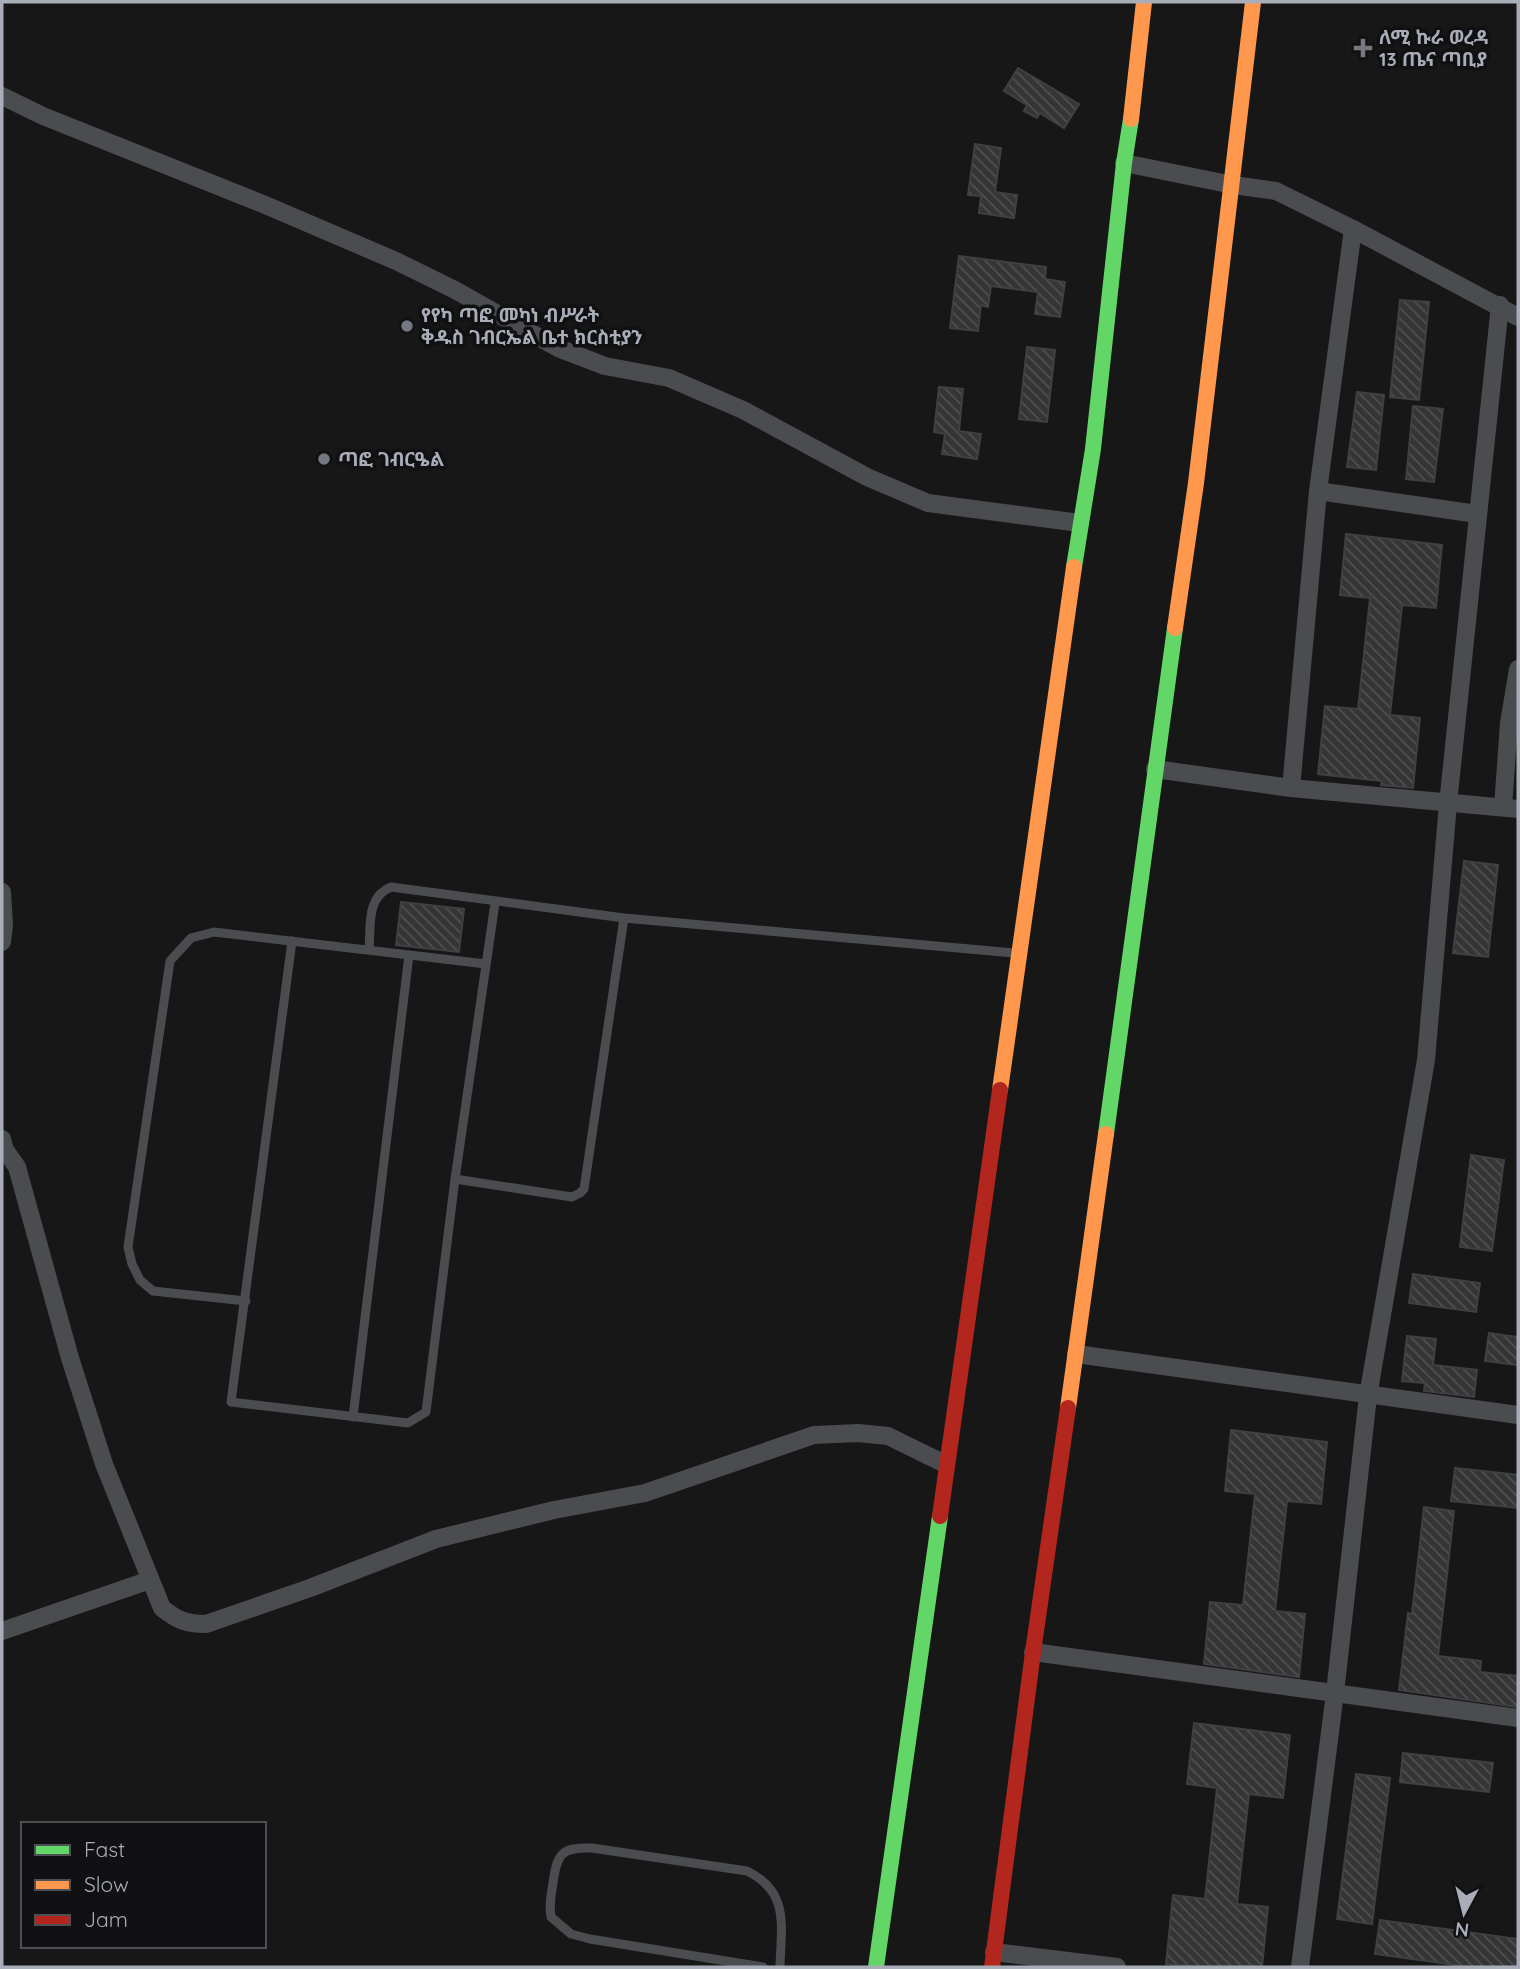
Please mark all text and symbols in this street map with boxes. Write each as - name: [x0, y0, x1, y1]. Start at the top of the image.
- place label: ለሚ ኩራ ወረዳ 13 ጤና ጣቢያ: [1379, 25, 1489, 71]
- marker: ለሚ ኩራ ወረዳ 13 ጤና ጣቢያ: [1353, 38, 1373, 58]
- place label: የየካ ጣፎ መካነ ብሥራት ቅዱስ ገብርኤል ቤተ ክርስቲያን: [421, 303, 643, 349]
- marker: የየካ ጣፎ መካነ ብሥራት ቅዱስ ገብርኤል ቤተ ክርስቲያን: [399, 318, 415, 334]
- place label: ጣፎ ገብርዔል: [338, 447, 444, 471]
- marker: ጣፎ ገብርዔል: [316, 451, 332, 467]
- legend: [21, 1822, 266, 1948]
- text: Fast: [84, 1836, 125, 1862]
- text: Slow: [84, 1871, 129, 1897]
- north arrow: [1429, 1878, 1499, 1948]
- text: Jam: [84, 1906, 128, 1932]
- text: N: [1454, 1917, 1470, 1943]

